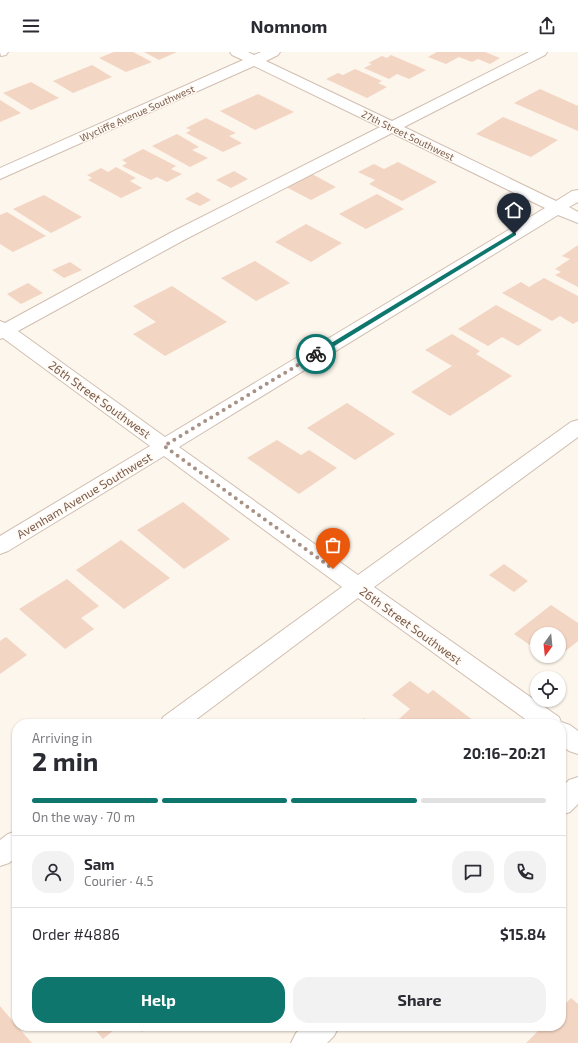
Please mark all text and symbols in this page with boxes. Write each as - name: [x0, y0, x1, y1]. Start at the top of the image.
- icon: menu: [20, 15, 42, 37]
- text: Nomnom: [251, 15, 327, 37]
- icon: share: [536, 15, 558, 37]
- street label: Wycliffe Avenue Southwest: [78, 82, 196, 144]
- street label: 27th Street Southwest: [360, 107, 456, 163]
- pin: [497, 193, 531, 234]
- icon: home: [503, 199, 525, 221]
- courier: [296, 334, 336, 374]
- icon: bike: [305, 343, 327, 365]
- street label: 26th Street Southwest: [46, 357, 154, 441]
- street label: Avenham Avenue Southwest: [14, 449, 154, 541]
- pin: [316, 528, 350, 569]
- icon: bag: [322, 534, 344, 556]
- street label: 26th Street Southwest: [357, 583, 465, 667]
- north arrow: [530, 627, 566, 663]
- map controls: [530, 627, 566, 707]
- button: locate: [530, 671, 566, 707]
- text: Arriving in: [32, 730, 92, 746]
- text: 20:16–20:21: [463, 744, 546, 762]
- text: 2 min: [32, 745, 98, 776]
- text: On the way · 70 m: [32, 809, 135, 825]
- button: person: [32, 851, 74, 893]
- button: chat: [452, 851, 494, 893]
- button: phone: [504, 851, 546, 893]
- text: Sam: [84, 855, 115, 873]
- text: Courier · 4.5: [84, 873, 153, 889]
- text: Order #4886: [32, 925, 120, 943]
- text: $15.84: [500, 925, 546, 943]
- button: Help: [32, 977, 285, 1023]
- button: Share: [293, 977, 546, 1023]

